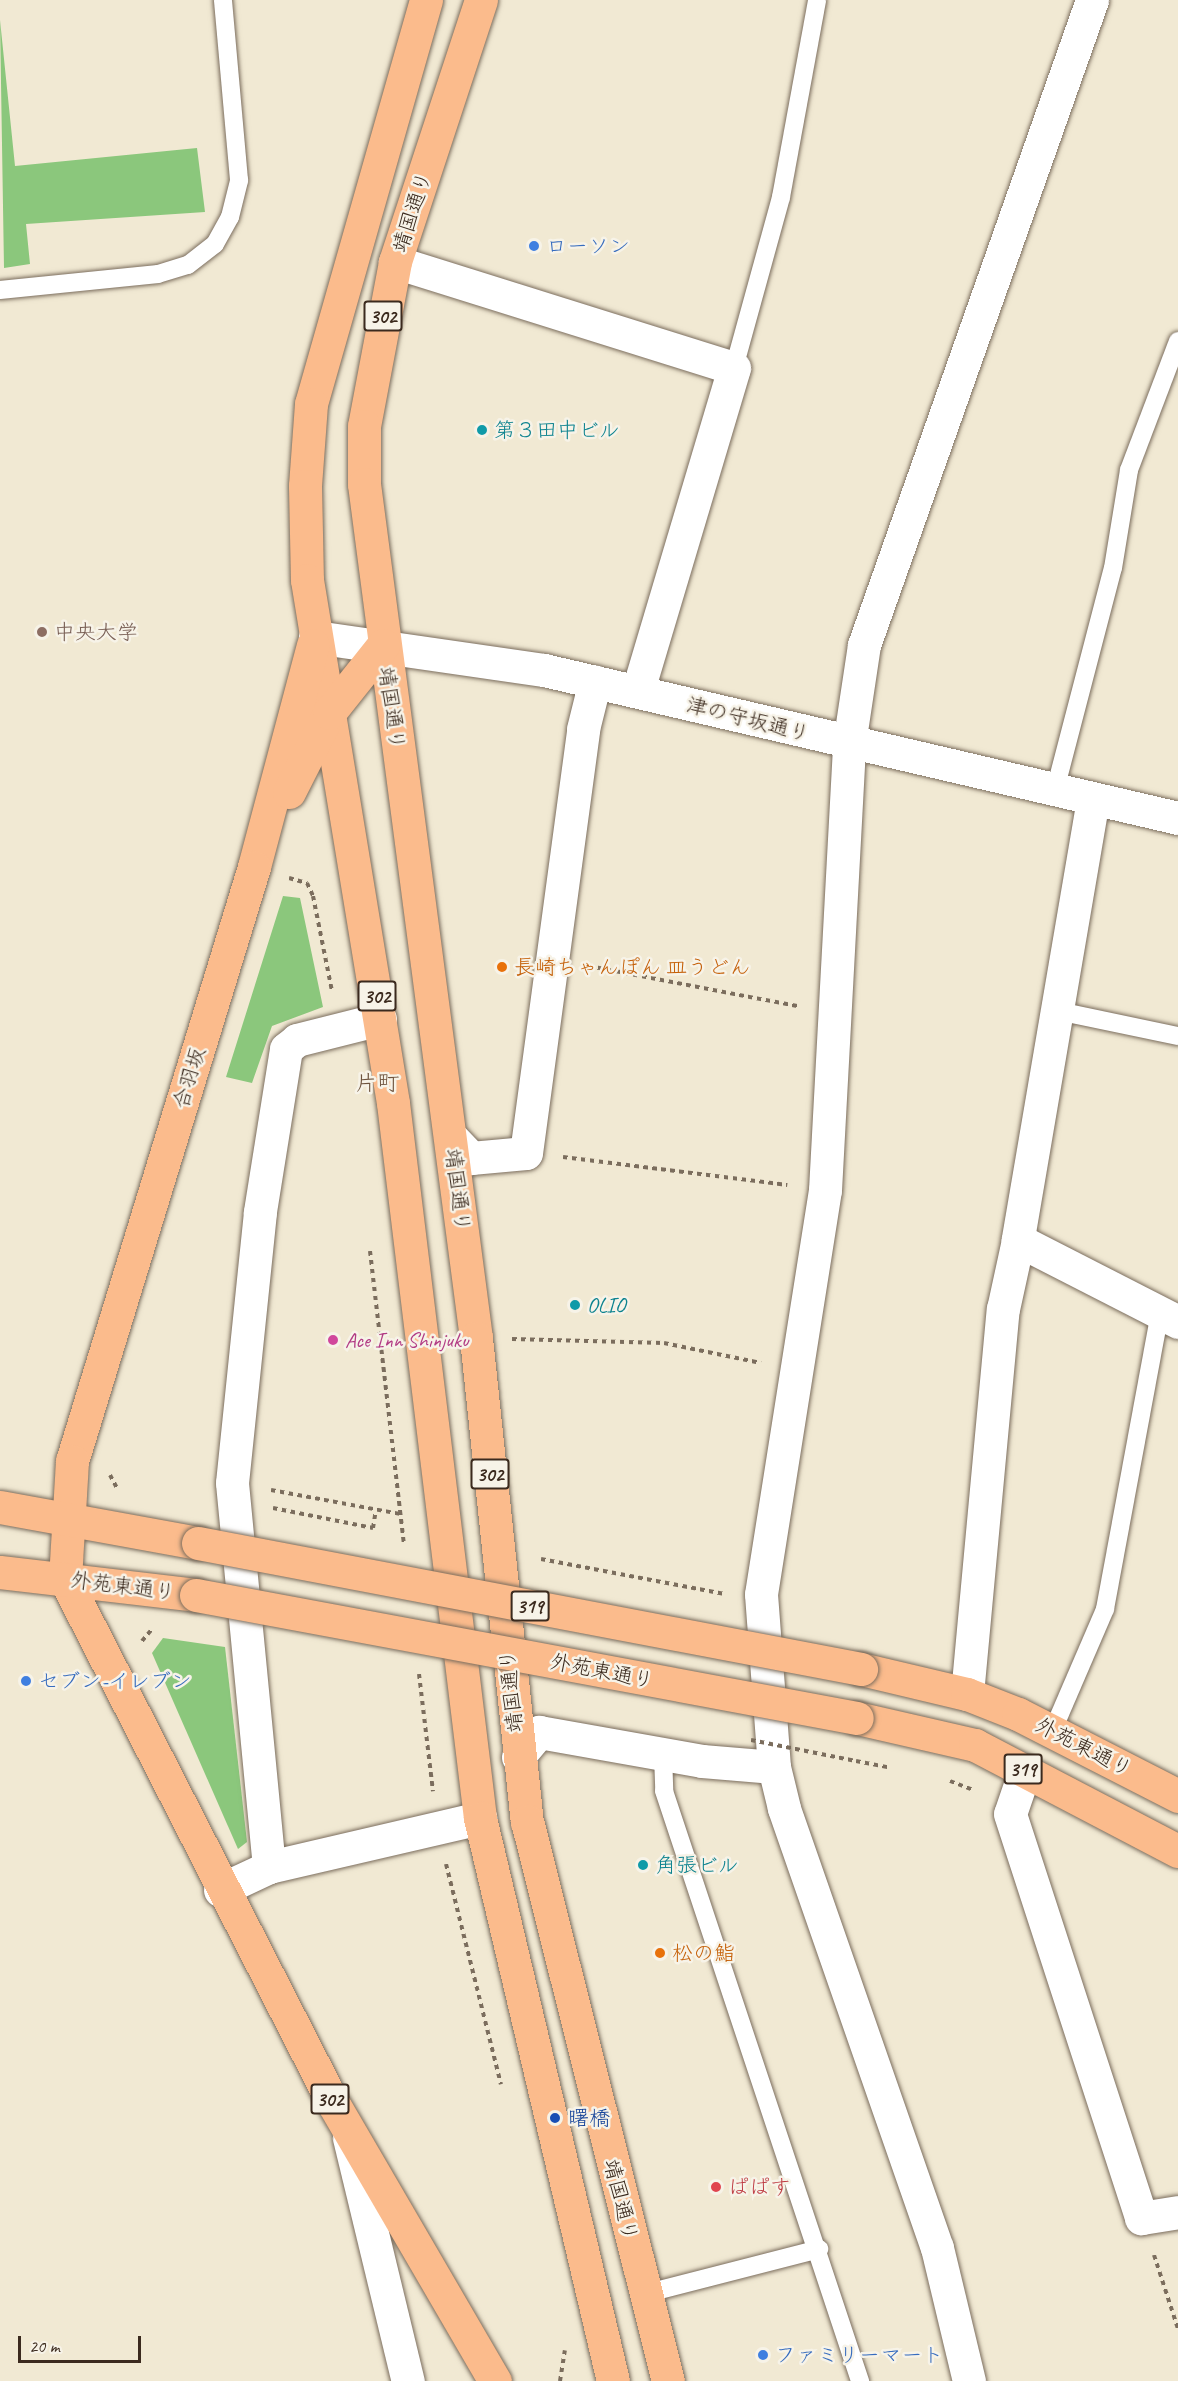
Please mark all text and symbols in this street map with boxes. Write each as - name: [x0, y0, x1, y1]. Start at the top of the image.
- street label: 靖国通り: [387, 168, 437, 256]
- place label: ローソン: [546, 233, 630, 259]
- marker: ローソン: [527, 239, 541, 253]
- road number: 302: [364, 299, 403, 333]
- place label: 第３田中ビル: [494, 417, 620, 443]
- marker: 第３田中ビル: [475, 423, 489, 437]
- place label: 中央大学: [54, 619, 138, 645]
- marker: 中央大学: [35, 625, 49, 639]
- street label: 靖国通り: [374, 665, 410, 751]
- street label: 津の守坂通り: [684, 692, 812, 746]
- place label: 長崎ちゃんぽん 皿うどん: [514, 954, 750, 980]
- marker: 長崎ちゃんぽん 皿うどん: [495, 960, 509, 974]
- road number: 302: [358, 979, 397, 1013]
- street label: 合羽坂: [168, 1044, 210, 1112]
- district label: 片町: [355, 1071, 399, 1097]
- street label: 靖国通り: [440, 1147, 476, 1233]
- place label: OLIO: [587, 1292, 625, 1318]
- marker: OLIO: [568, 1298, 582, 1312]
- place label: Ace Inn Shinjuku: [345, 1327, 468, 1353]
- marker: Ace Inn Shinjuku: [326, 1333, 340, 1347]
- road number: 302: [470, 1457, 510, 1491]
- street label: 外苑東通り: [69, 1567, 177, 1605]
- road number: 319: [510, 1589, 550, 1623]
- street label: 靖国通り: [494, 1648, 528, 1734]
- street label: 外苑東通り: [548, 1649, 656, 1693]
- place label: セブン-イレブン: [38, 1668, 192, 1694]
- marker: セブン-イレブン: [19, 1674, 33, 1688]
- street label: 外苑東通り: [1032, 1712, 1136, 1782]
- road number: 319: [1004, 1752, 1042, 1786]
- place label: 角張ビル: [655, 1852, 739, 1878]
- marker: 角張ビル: [636, 1858, 650, 1872]
- place label: 松の鮨: [672, 1940, 735, 1966]
- marker: 松の鮨: [653, 1946, 667, 1960]
- road number: 302: [310, 2082, 350, 2116]
- place label: 曙橋: [568, 2105, 610, 2131]
- marker: 曙橋: [546, 2109, 564, 2127]
- street label: 靖国通り: [599, 2156, 643, 2244]
- place label: ぱぱす: [728, 2174, 791, 2200]
- marker: ぱぱす: [709, 2180, 723, 2194]
- scale bar: [21, 2324, 144, 2362]
- text: 20 m: [29, 2335, 60, 2357]
- place label: ファミリーマート: [775, 2342, 943, 2368]
- marker: ファミリーマート: [756, 2348, 770, 2362]

